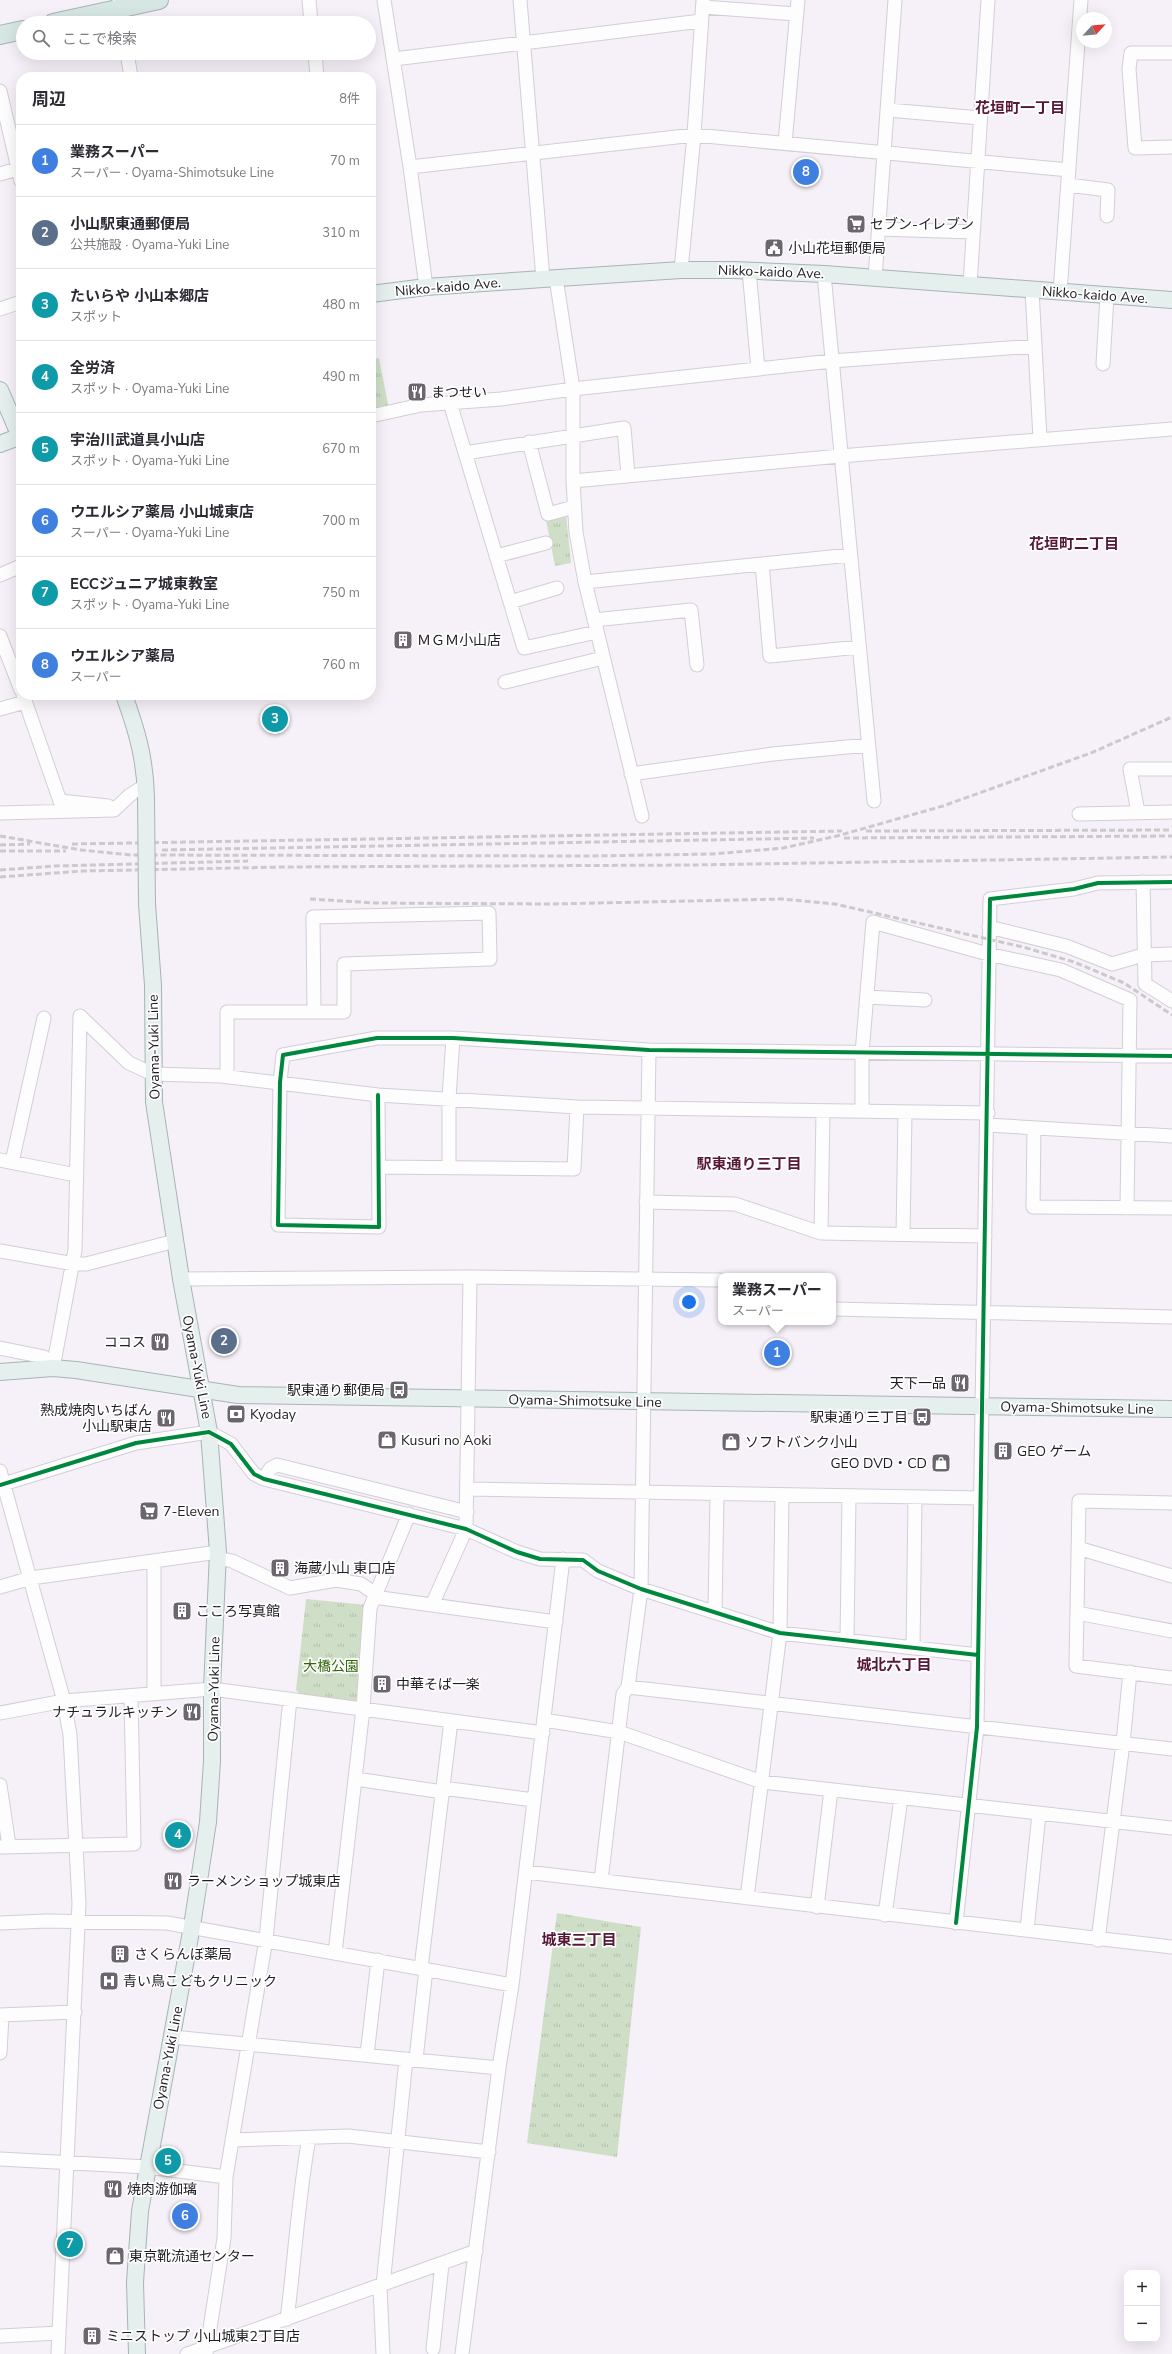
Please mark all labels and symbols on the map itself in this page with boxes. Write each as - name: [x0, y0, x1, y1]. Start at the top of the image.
- north arrow: [1076, 12, 1112, 48]
- district label: 花垣町一丁目: [975, 98, 1065, 118]
- pin: 8: [793, 157, 819, 187]
- supermarket icon: セブン-イレブン: [845, 213, 867, 235]
- place label: セブン-イレブン: [870, 215, 974, 234]
- public building icon: 小山花垣郵便局: [763, 237, 785, 259]
- place label: 小山花垣郵便局: [788, 239, 886, 258]
- street label: Nikko-kaido Ave.: [718, 261, 824, 283]
- street label: Nikko-kaido Ave.: [394, 273, 502, 301]
- street label: Nikko-kaido Ave.: [1041, 282, 1149, 308]
- restaurant icon: まつせい: [406, 381, 428, 403]
- place label: まつせい: [431, 383, 487, 402]
- district label: 花垣町二丁目: [1029, 534, 1119, 554]
- building icon: ＭＧＭ小山店: [392, 629, 414, 651]
- place label: ＭＧＭ小山店: [417, 631, 501, 650]
- pin: 3: [262, 704, 288, 734]
- street label: Oyama-Yuki Line: [144, 994, 164, 1100]
- district label: 駅東通り三丁目: [696, 1154, 802, 1174]
- your location: [679, 1292, 699, 1312]
- street label: Oyama-Yuki Line: [178, 1314, 216, 1420]
- pin: 2: [211, 1326, 237, 1356]
- restaurant icon: ココス: [149, 1331, 171, 1353]
- place label: ココス: [104, 1333, 146, 1352]
- pin: 1: [764, 1338, 790, 1368]
- restaurant icon: 天下一品: [949, 1372, 971, 1394]
- place label: 天下一品: [890, 1374, 946, 1393]
- bus stop icon: 駅東通り郵便局: [388, 1379, 410, 1401]
- place label: 駅東通り郵便局: [287, 1381, 385, 1400]
- street label: Oyama-Shimotsuke Line: [508, 1390, 662, 1412]
- street label: Oyama-Shimotsuke Line: [1000, 1397, 1154, 1419]
- place label: 熟成焼肉いちばん 小山駅東店: [40, 1401, 152, 1436]
- bank icon: Kyoday: [225, 1403, 247, 1425]
- place label: Kyoday: [250, 1405, 297, 1424]
- bus stop icon: 駅東通り三丁目: [911, 1406, 933, 1428]
- restaurant icon: 熟成焼肉いちばん 小山駅東店: [155, 1407, 177, 1429]
- place label: 駅東通り三丁目: [810, 1408, 908, 1427]
- shop icon: Kusuri no Aoki: [376, 1429, 398, 1451]
- place label: Kusuri no Aoki: [401, 1431, 491, 1450]
- shop icon: ソフトバンク小山: [720, 1431, 742, 1453]
- place label: ソフトバンク小山: [745, 1433, 858, 1452]
- building icon: GEO ゲーム: [992, 1440, 1014, 1462]
- place label: GEO ゲーム: [1017, 1442, 1091, 1461]
- shop icon: GEO DVD・CD: [930, 1452, 952, 1474]
- place label: GEO DVD・CD: [830, 1454, 927, 1473]
- supermarket icon: 7-Eleven: [138, 1500, 160, 1522]
- place label: 7-Eleven: [163, 1502, 219, 1521]
- building icon: 海蔵小山 東口店: [269, 1557, 291, 1579]
- place label: 海蔵小山 東口店: [294, 1559, 396, 1578]
- building icon: こころ写真館: [171, 1600, 193, 1622]
- place label: こころ写真館: [196, 1602, 280, 1621]
- street label: Oyama-Yuki Line: [204, 1636, 224, 1742]
- district label: 城北六丁目: [856, 1655, 932, 1675]
- park label: 大橋公園: [303, 1657, 359, 1676]
- building icon: 中華そば一楽: [371, 1673, 393, 1695]
- place label: 中華そば一楽: [396, 1675, 480, 1694]
- restaurant icon: ナチュラルキッチン: [181, 1701, 203, 1723]
- place label: ナチュラルキッチン: [52, 1703, 178, 1722]
- pin: 4: [165, 1820, 191, 1850]
- restaurant icon: ラーメンショップ城東店: [162, 1870, 184, 1892]
- place label: ラーメンショップ城東店: [187, 1872, 340, 1891]
- district label: 城東三丁目: [541, 1930, 617, 1950]
- building icon: さくらんぼ薬局: [109, 1943, 131, 1965]
- place label: さくらんぼ薬局: [134, 1945, 232, 1964]
- hospital icon: 青い鳥こどもクリニック: [98, 1970, 120, 1992]
- place label: 青い鳥こどもクリニック: [123, 1972, 277, 1991]
- street label: Oyama-Yuki Line: [149, 2005, 187, 2111]
- pin: 5: [155, 2146, 181, 2176]
- restaurant icon: 焼肉游伽璃: [102, 2178, 124, 2200]
- place label: 焼肉游伽璃: [127, 2180, 197, 2199]
- pin: 6: [172, 2201, 198, 2231]
- pin: 7: [57, 2229, 83, 2259]
- shop icon: 東京靴流通センター: [104, 2245, 126, 2267]
- place label: 東京靴流通センター: [129, 2247, 255, 2266]
- building icon: ミニストップ 小山城東2丁目店: [81, 2325, 103, 2347]
- place label: ミニストップ 小山城東2丁目店: [106, 2327, 300, 2346]

